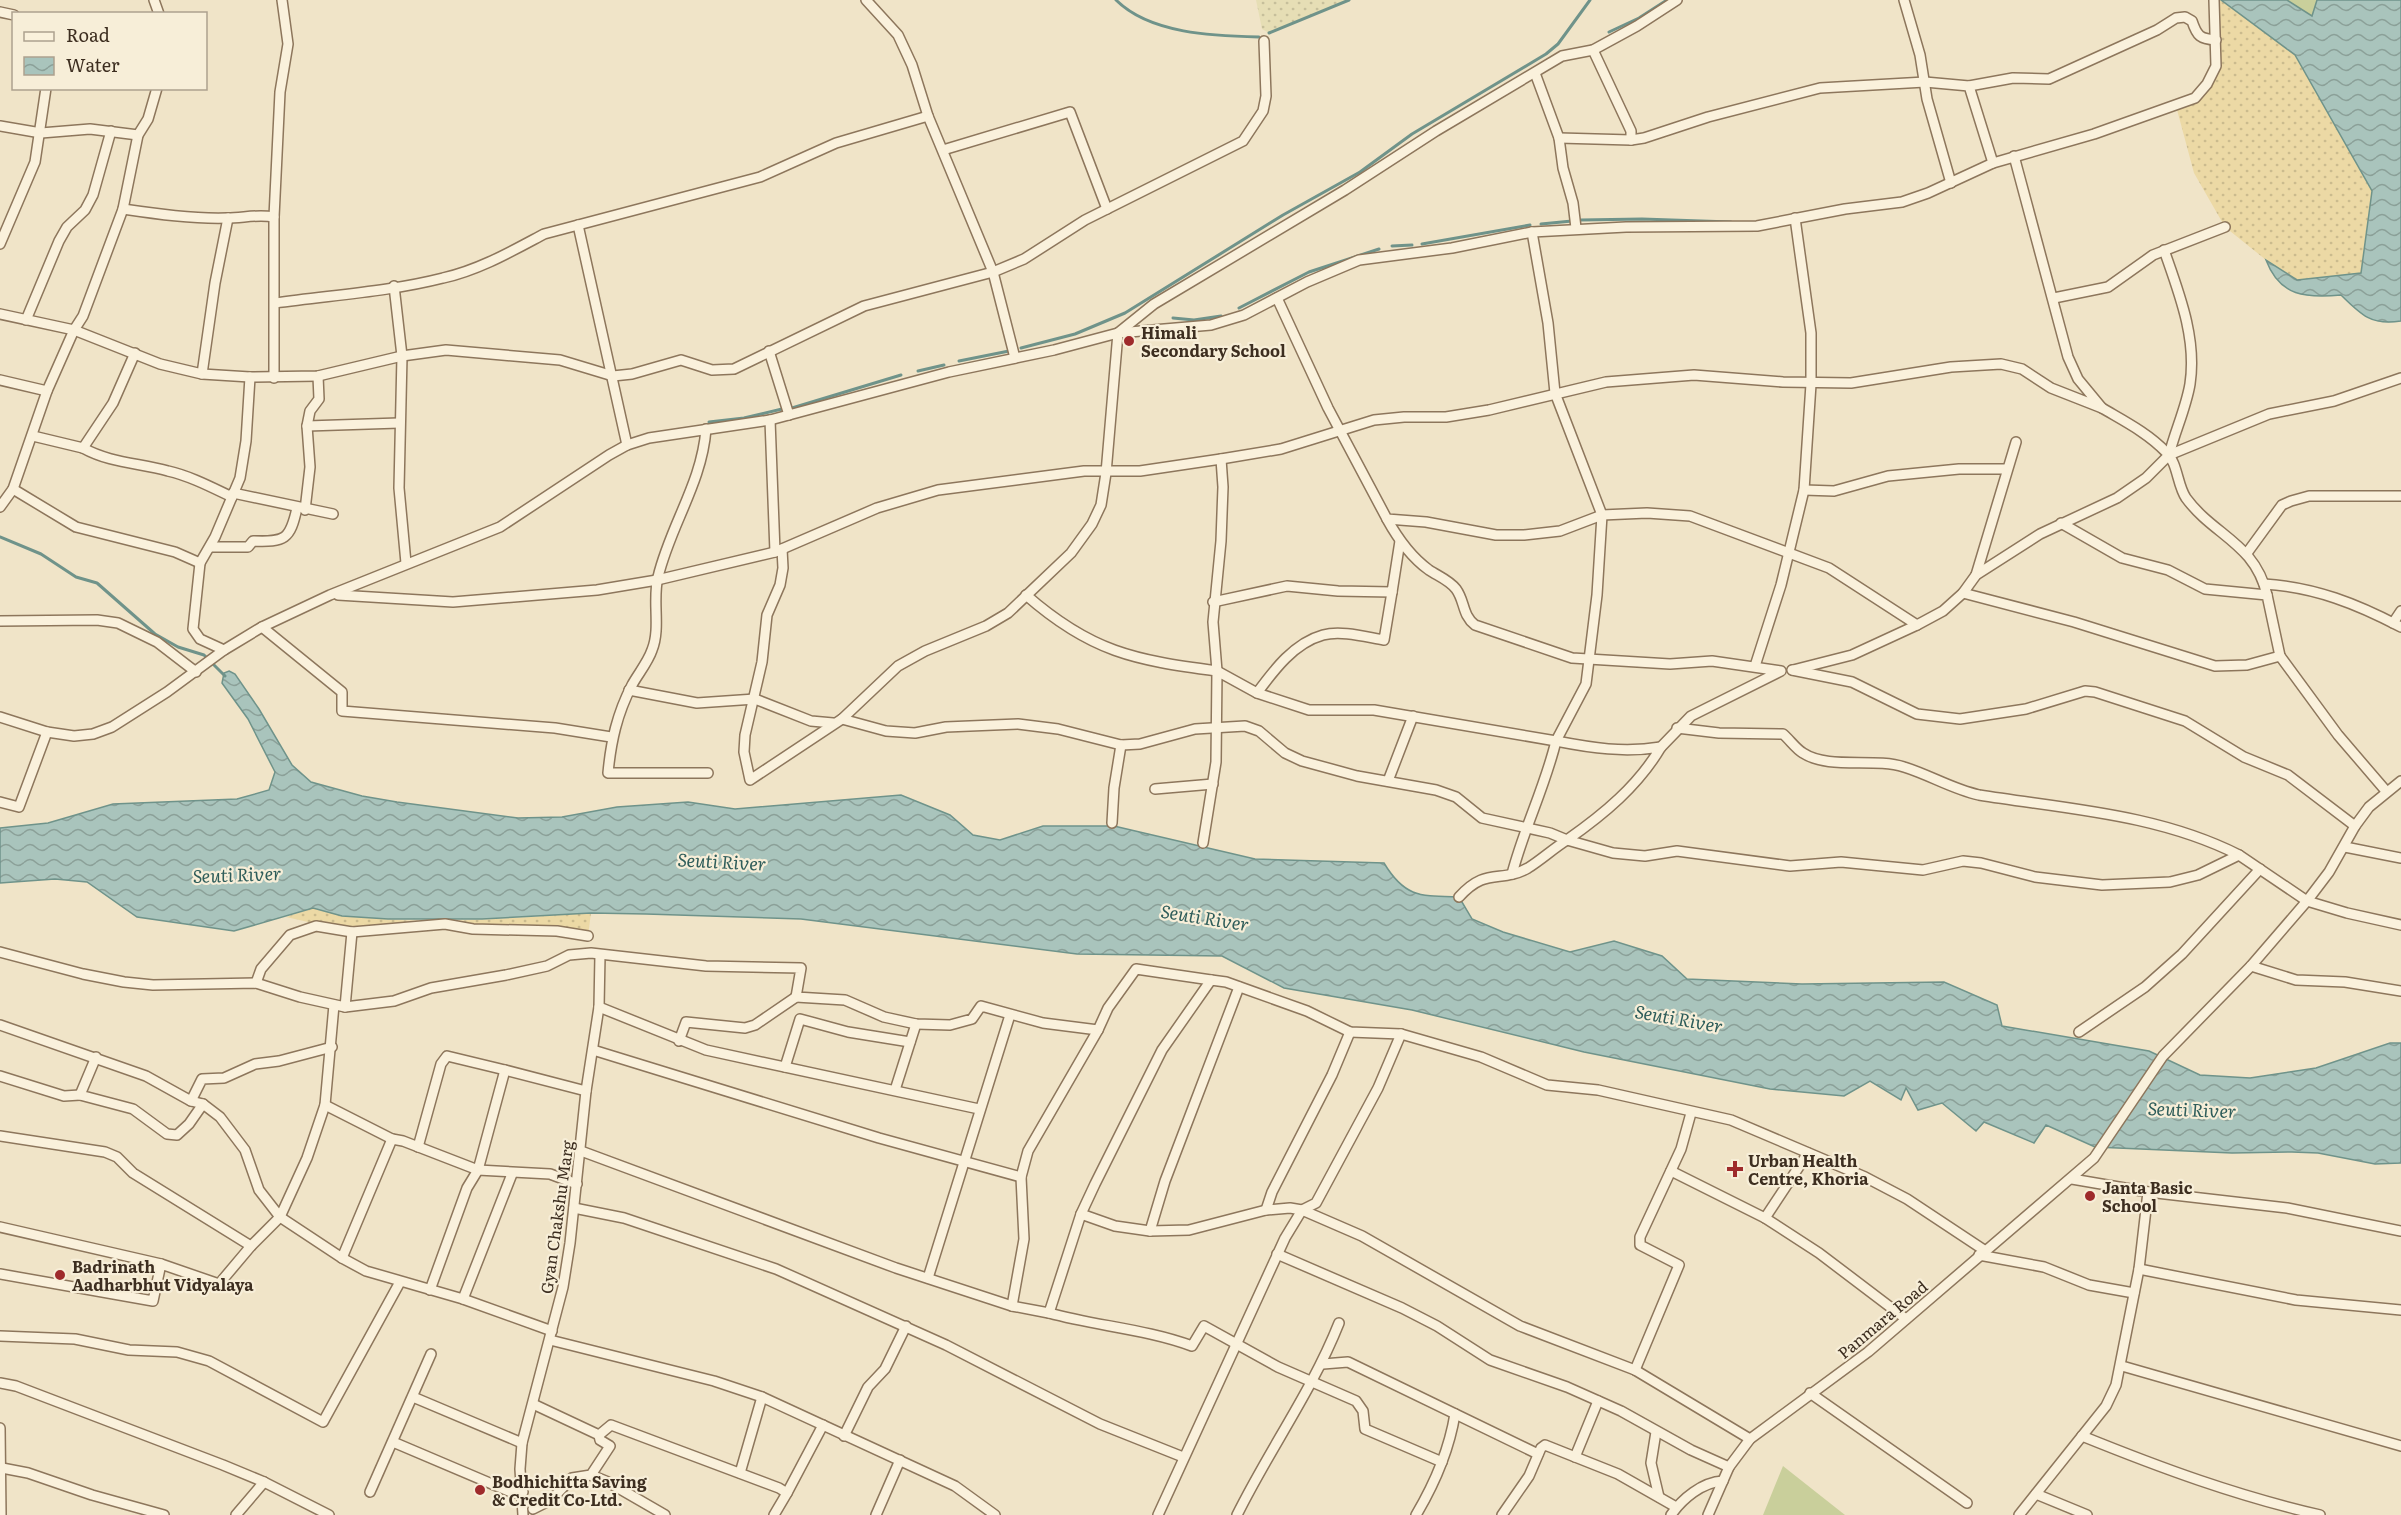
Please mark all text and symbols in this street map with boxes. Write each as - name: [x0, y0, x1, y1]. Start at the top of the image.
- legend: [12, 12, 207, 90]
- text: Road: [66, 21, 110, 48]
- text: Water: [66, 51, 120, 78]
- place label: Himali Secondary School: [1141, 320, 1286, 362]
- marker: Himali Secondary School: [1122, 334, 1136, 348]
- water label: Seuti River: [677, 845, 767, 877]
- water label: Seuti River: [192, 859, 282, 889]
- water label: Seuti River: [1159, 897, 1251, 937]
- water label: Seuti River: [1633, 997, 1725, 1039]
- water label: Seuti River: [2147, 1094, 2237, 1124]
- street label: Gyan Chakshu Marg: [533, 1139, 579, 1295]
- place label: Urban Health Centre, Khoria: [1748, 1148, 1869, 1190]
- marker: Urban Health Centre, Khoria: [1726, 1160, 1744, 1178]
- place label: Janta Basic School: [2102, 1175, 2193, 1217]
- marker: Janta Basic School: [2083, 1189, 2097, 1203]
- place label: Badrinath Aadharbhut Vidyalaya: [72, 1254, 254, 1296]
- marker: Badrinath Aadharbhut Vidyalaya: [53, 1268, 67, 1282]
- street label: Panmara Road: [1832, 1274, 1932, 1364]
- place label: Bodhichitta Saving & Credit Co-Ltd.: [492, 1469, 647, 1511]
- marker: Bodhichitta Saving & Credit Co-Ltd.: [473, 1483, 487, 1497]

